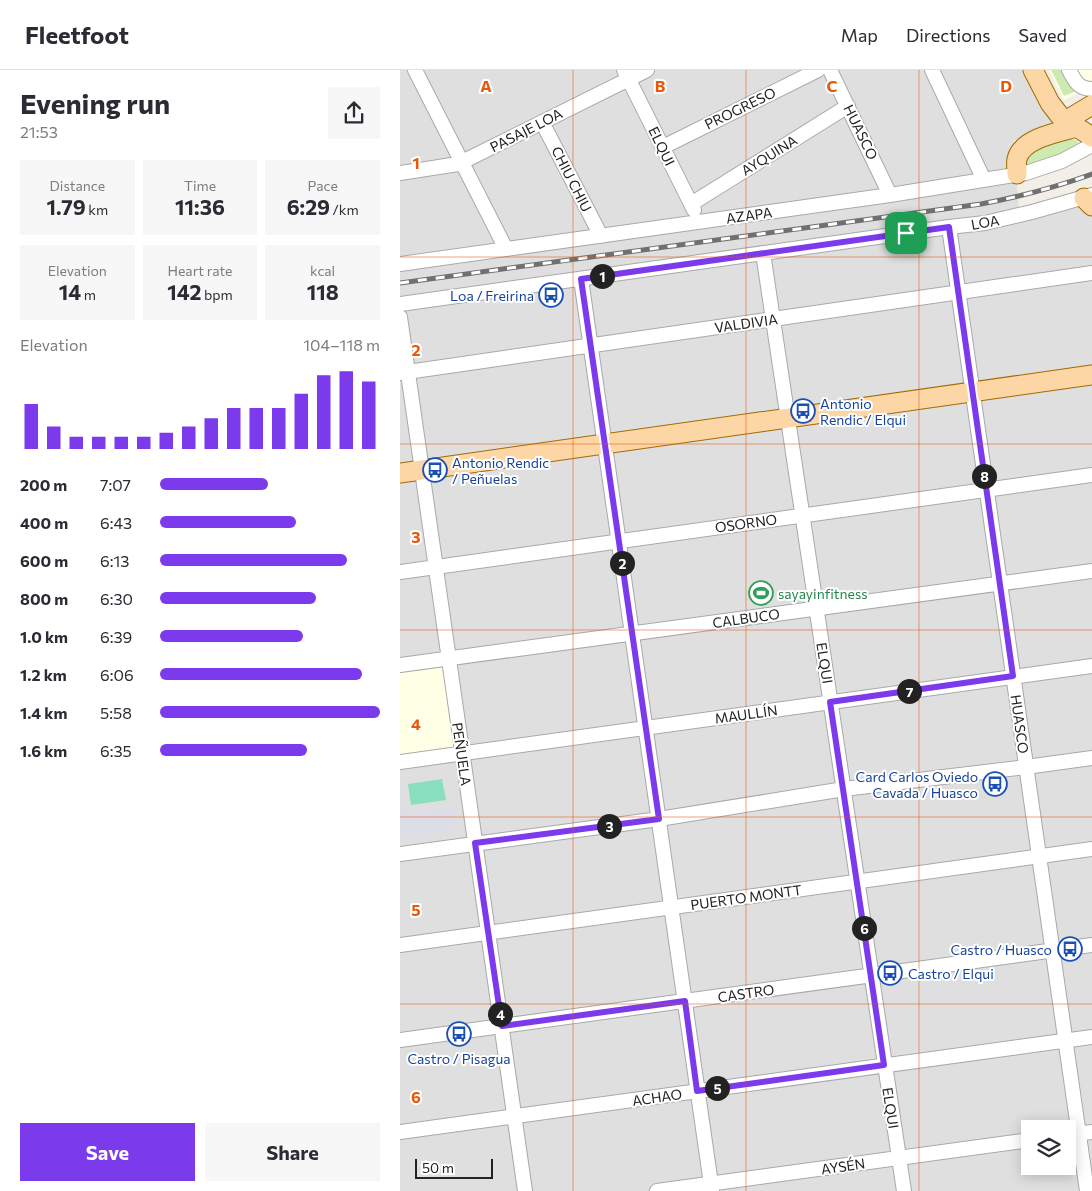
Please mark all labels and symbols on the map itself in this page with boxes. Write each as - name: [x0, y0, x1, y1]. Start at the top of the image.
- text: A: [480, 76, 492, 95]
- text: B: [655, 76, 666, 95]
- text: C: [827, 76, 838, 95]
- text: D: [1000, 76, 1012, 95]
- street label: PROGRESO: [702, 83, 778, 133]
- street label: HUASCO: [840, 102, 882, 162]
- street label: PASAJE LOA: [487, 104, 565, 156]
- street label: ELQUI: [645, 124, 679, 168]
- street label: AYQUINA: [738, 131, 800, 179]
- street label: CHIU CHIU: [548, 143, 596, 215]
- text: 1: [412, 153, 420, 172]
- street label: AZAPA: [725, 203, 774, 227]
- street label: LOA: [970, 211, 1001, 233]
- pin: [885, 212, 927, 254]
- pin: 1: [590, 264, 614, 288]
- bus stop icon: Loa / Freirina: [538, 282, 564, 308]
- place label: Loa / Freirina: [450, 287, 534, 304]
- street label: VALDIVIA: [713, 310, 779, 336]
- text: 2: [411, 340, 421, 359]
- place label: Antonio Rendic / Elqui: [820, 395, 906, 428]
- bus stop icon: Antonio Rendic / Elqui: [790, 398, 816, 424]
- place label: Antonio Rendic / Peñuelas: [452, 454, 549, 487]
- bus stop icon: Antonio Rendic / Peñuelas: [422, 457, 448, 483]
- pin: 8: [972, 464, 996, 488]
- street label: OSORNO: [714, 510, 778, 536]
- text: 3: [411, 527, 421, 546]
- pin: 2: [610, 550, 634, 576]
- sports icon: sayayinfitness: [748, 580, 774, 606]
- place label: sayayinfitness: [778, 585, 868, 602]
- street label: CALBUCO: [711, 605, 781, 631]
- street label: ELQUI: [813, 641, 837, 685]
- pin: 7: [896, 678, 922, 704]
- street label: HUASCO: [1007, 694, 1033, 754]
- street label: MAULLÍN: [713, 701, 779, 727]
- text: 4: [411, 714, 421, 733]
- street label: PEÑUELA: [449, 721, 475, 787]
- place label: Card Carlos Oviedo Cavada / Huasco: [856, 768, 978, 801]
- bus stop icon: Card Carlos Oviedo Cavada / Huasco: [982, 771, 1008, 797]
- pin: 3: [596, 814, 622, 838]
- street label: PUERTO MONTT: [689, 881, 803, 913]
- text: 5: [411, 900, 421, 919]
- pin: 6: [852, 916, 876, 940]
- bus stop icon: Castro / Huasco: [1057, 936, 1083, 962]
- place label: Castro / Huasco: [950, 941, 1052, 958]
- bus stop icon: Castro / Elqui: [877, 960, 903, 986]
- place label: Castro / Elqui: [908, 965, 994, 982]
- street label: CASTRO: [717, 981, 775, 1005]
- pin: 4: [488, 1002, 512, 1026]
- bus stop icon: Castro / Pisagua: [446, 1021, 472, 1047]
- place label: Castro / Pisagua: [407, 1050, 511, 1067]
- pin: 5: [704, 1076, 730, 1100]
- street label: ACHAO: [631, 1085, 683, 1109]
- street label: ELQUI: [879, 1086, 903, 1130]
- text: 6: [411, 1087, 421, 1106]
- street label: AYSÉN: [820, 1154, 866, 1178]
- scale bar: [415, 1156, 492, 1179]

